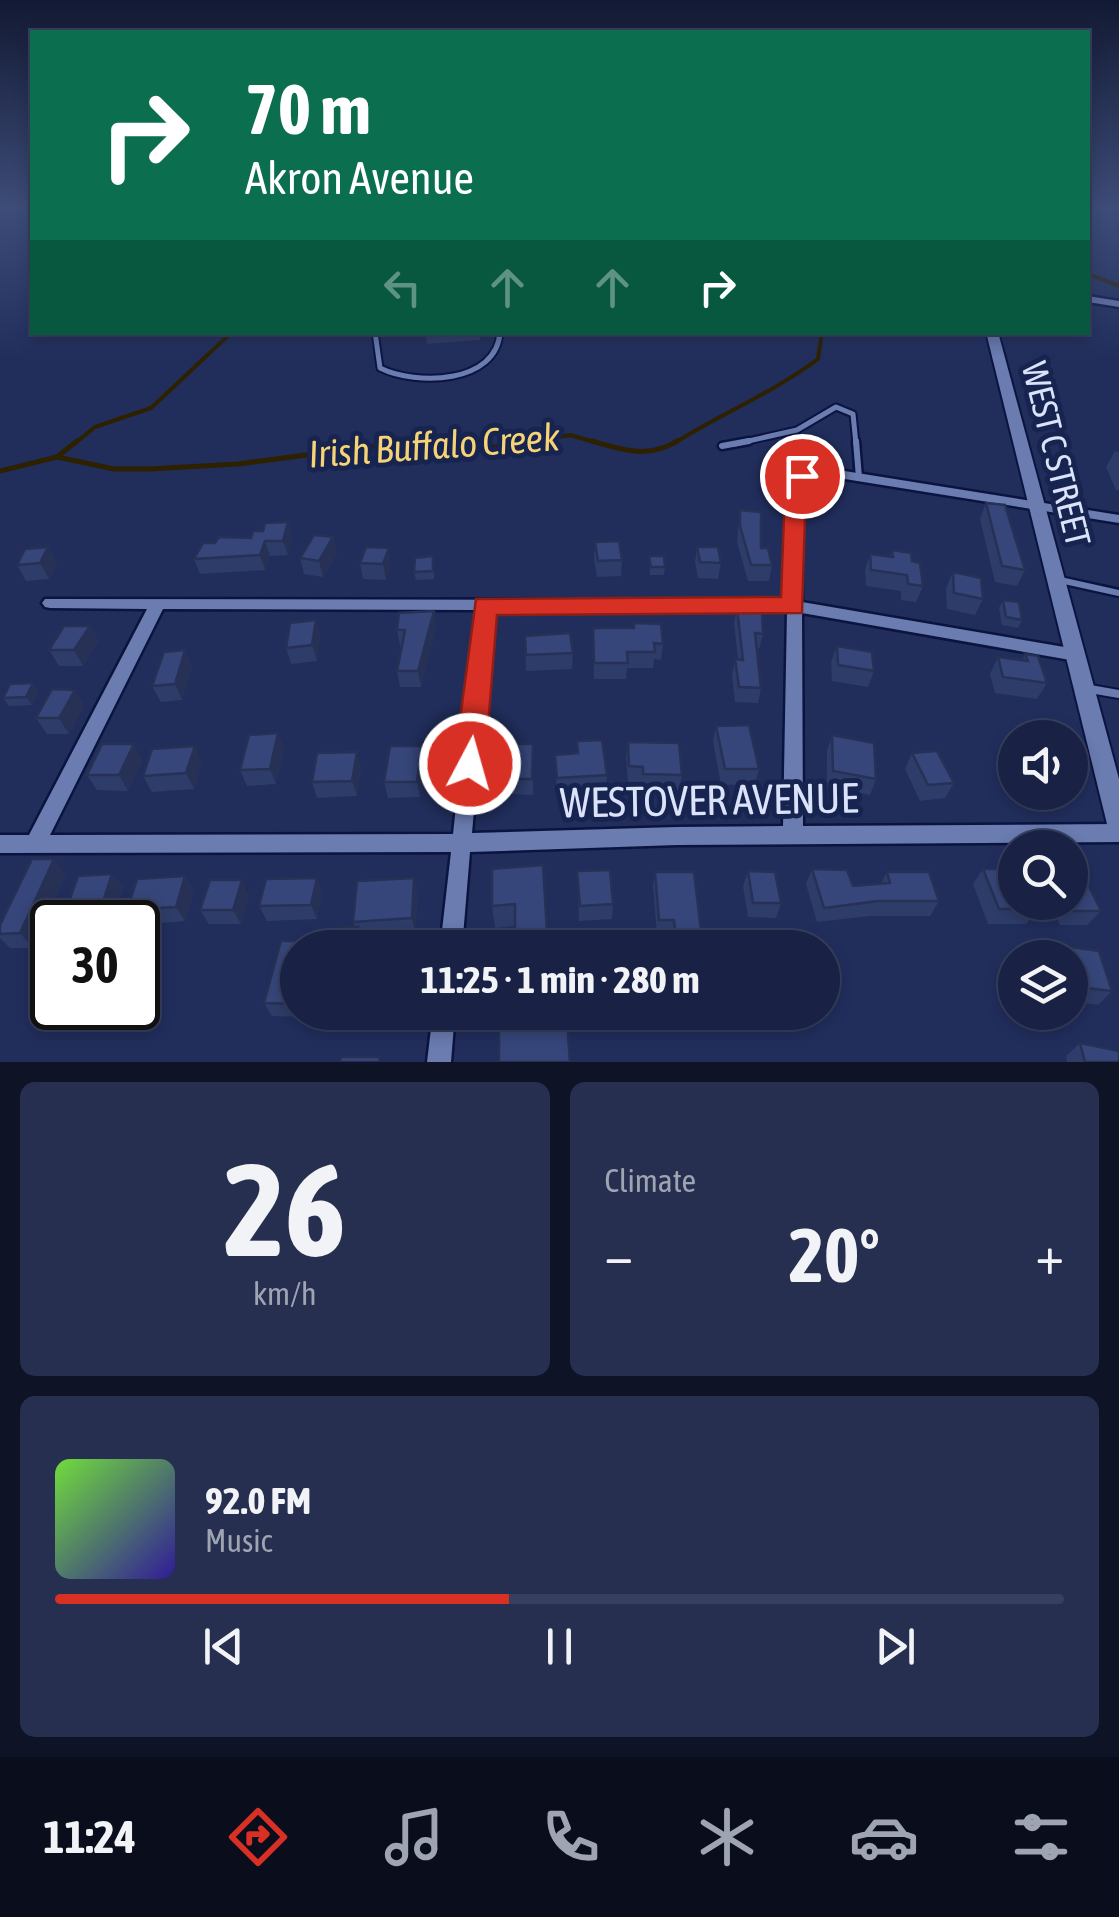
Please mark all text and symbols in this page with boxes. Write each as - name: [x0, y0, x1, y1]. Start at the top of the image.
- text: 70 m: [245, 69, 371, 149]
- icon: right: [80, 70, 210, 200]
- text: Akron Avenue: [245, 152, 474, 204]
- icon: left: [375, 260, 430, 315]
- icon: ahead: [480, 260, 535, 315]
- icon: ahead: [585, 260, 640, 315]
- icon: right: [690, 260, 745, 315]
- street label: WEST C STREET: [1015, 357, 1099, 550]
- water label: Irish Buffalo Creek: [307, 415, 562, 476]
- pin: [760, 434, 845, 519]
- icon: arrive: [775, 449, 830, 504]
- position arrow: [418, 712, 522, 816]
- map controls: [998, 720, 1088, 1030]
- button: sound: [998, 720, 1088, 810]
- street label: WESTOVER AVENUE: [559, 773, 859, 827]
- button: search: [998, 830, 1088, 920]
- speed limit sign: 30: [30, 900, 160, 1030]
- button: layers: [998, 940, 1088, 1030]
- text: 11:25 · 1 min · 280 m: [420, 958, 700, 1001]
- text: 26: [224, 1135, 346, 1284]
- text: Climate: [605, 1162, 696, 1199]
- text: 20°: [789, 1212, 880, 1298]
- text: −: [605, 1223, 633, 1286]
- text: +: [1035, 1223, 1064, 1286]
- text: km/h: [253, 1275, 316, 1312]
- text: 92.0 FM: [205, 1479, 311, 1522]
- text: Music: [205, 1522, 272, 1559]
- icon: previous: [196, 1619, 251, 1674]
- icon: pause: [532, 1619, 587, 1674]
- icon: next: [868, 1619, 923, 1674]
- icon: directions: [223, 1802, 293, 1872]
- icon: music: [379, 1802, 449, 1872]
- icon: phone: [536, 1802, 606, 1872]
- icon: climate: [692, 1802, 762, 1872]
- icon: car: [849, 1802, 919, 1872]
- icon: filters: [1006, 1802, 1076, 1872]
- text: 11:24: [43, 1811, 136, 1863]

